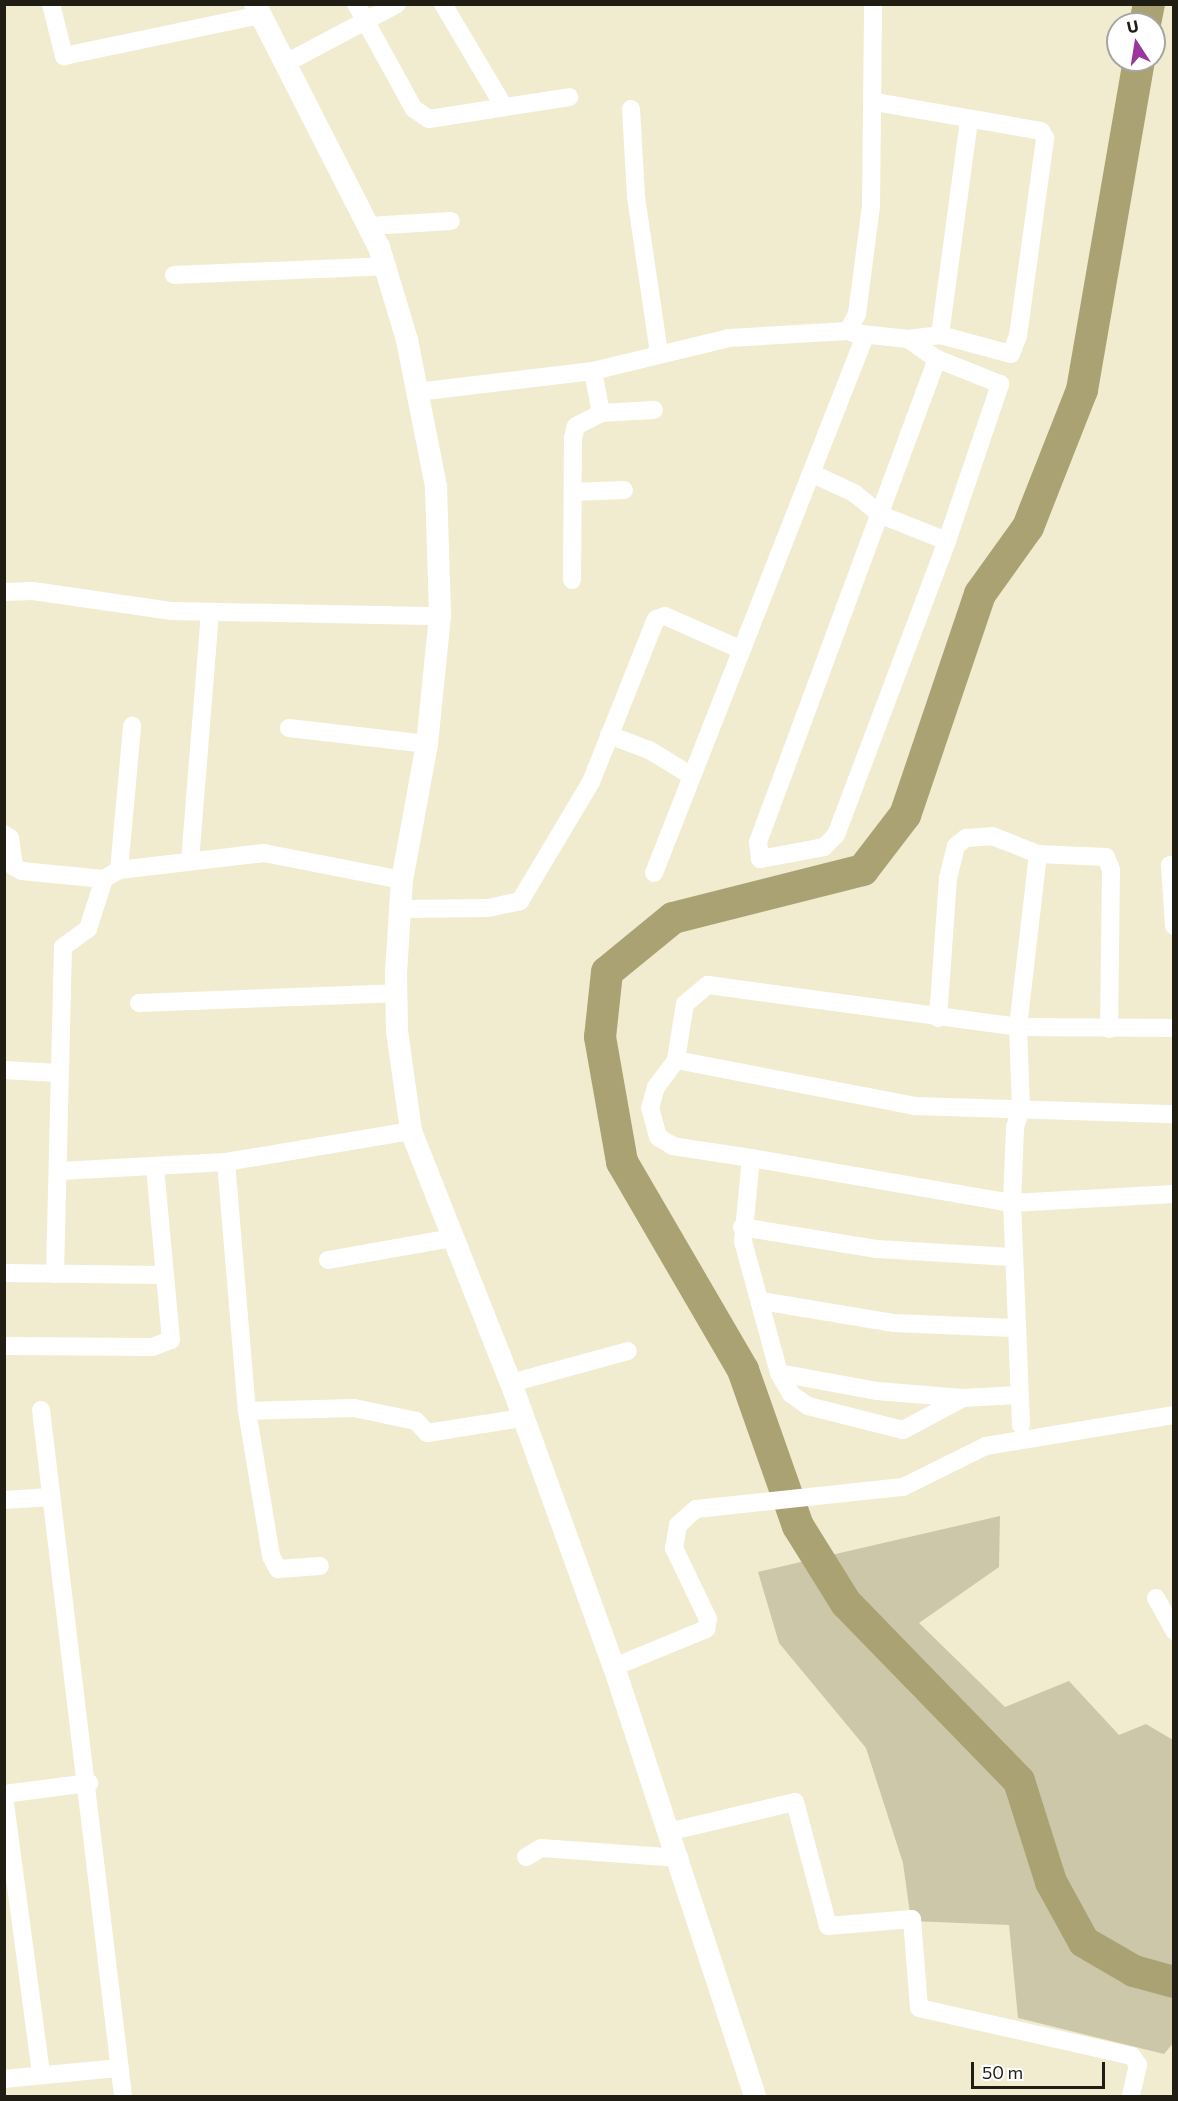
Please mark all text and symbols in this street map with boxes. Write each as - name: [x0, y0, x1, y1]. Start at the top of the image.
- north arrow: [1106, 12, 1166, 72]
- text: U: [1125, 15, 1140, 36]
- scale bar: [974, 2050, 1108, 2088]
- text: 50 m: [982, 2061, 1023, 2083]

